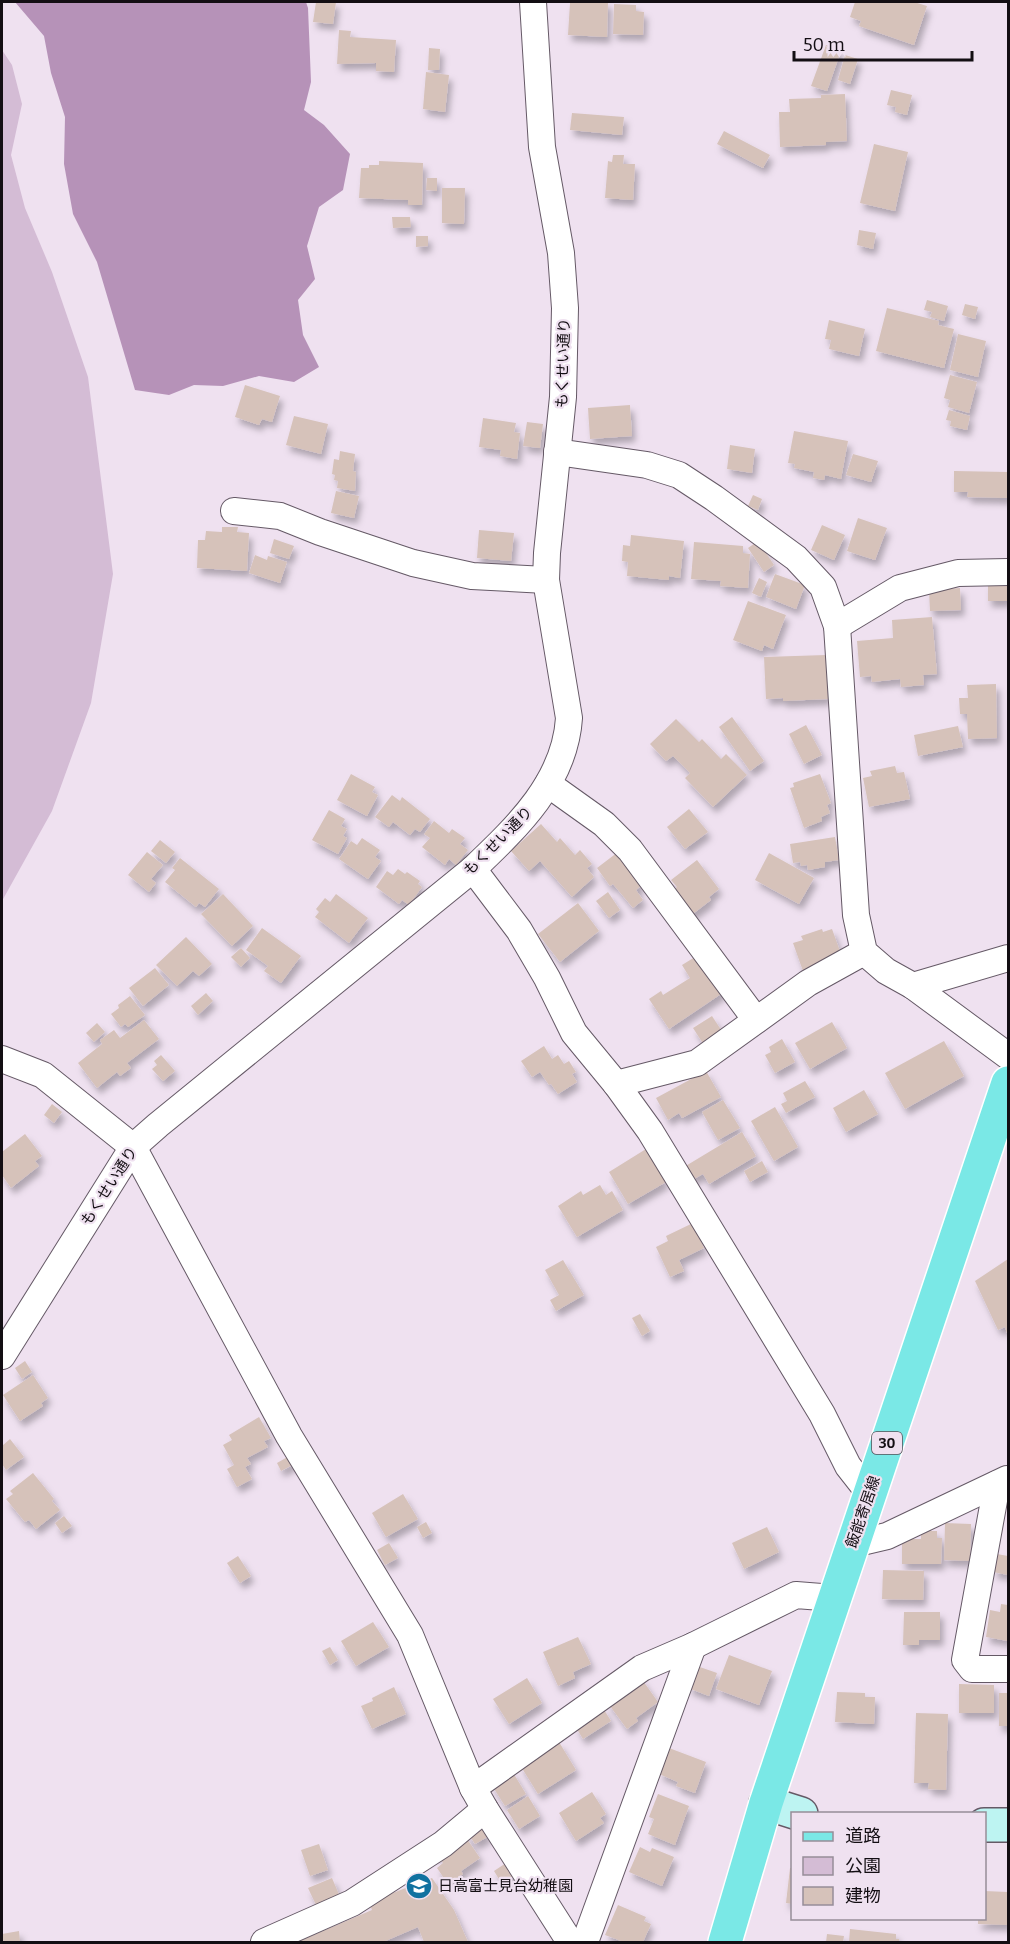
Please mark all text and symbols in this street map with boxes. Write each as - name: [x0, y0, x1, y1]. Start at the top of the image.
- scale bar: [794, 24, 972, 62]
- text: 50 m: [803, 34, 845, 56]
- street label: もくせい通り: [552, 318, 574, 408]
- street label: もくせい通り: [460, 803, 536, 879]
- street label: もくせい通り: [77, 1143, 141, 1229]
- road number: 30: [872, 1432, 902, 1454]
- street label: 飯能寄居線: [842, 1474, 884, 1550]
- legend: [791, 1812, 986, 1920]
- text: 道路: [845, 1825, 881, 1847]
- text: 公園: [845, 1855, 881, 1877]
- school or university icon: 日高富士見台幼稚園: [404, 1871, 434, 1901]
- place label: 日高富士見台幼稚園: [438, 1877, 573, 1895]
- text: 建物: [845, 1885, 881, 1907]

